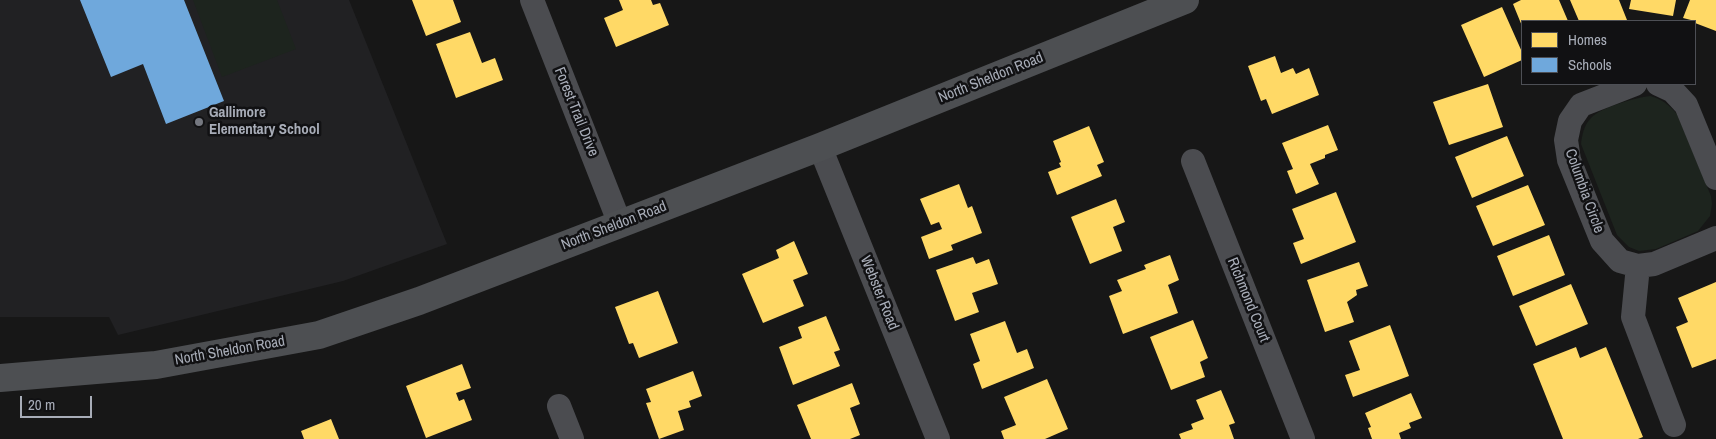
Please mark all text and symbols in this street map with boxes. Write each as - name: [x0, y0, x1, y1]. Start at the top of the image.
- legend: [1521, 20, 1696, 85]
- text: Homes: [1568, 29, 1607, 50]
- street label: North Sheldon Road: [936, 49, 1046, 107]
- text: Schools: [1568, 54, 1612, 75]
- street label: Forest Trail Drive: [550, 65, 602, 159]
- place label: Gallimore Elementary School: [209, 104, 320, 139]
- marker: Gallimore Elementary School: [193, 116, 205, 128]
- street label: Columbia Circle: [1560, 146, 1608, 236]
- street label: North Sheldon Road: [559, 198, 669, 254]
- street label: Webster Road: [856, 253, 902, 333]
- street label: Richmond Court: [1223, 255, 1273, 345]
- street label: North Sheldon Road: [174, 332, 286, 370]
- scale bar: [22, 386, 95, 418]
- text: 20 m: [28, 394, 55, 415]

